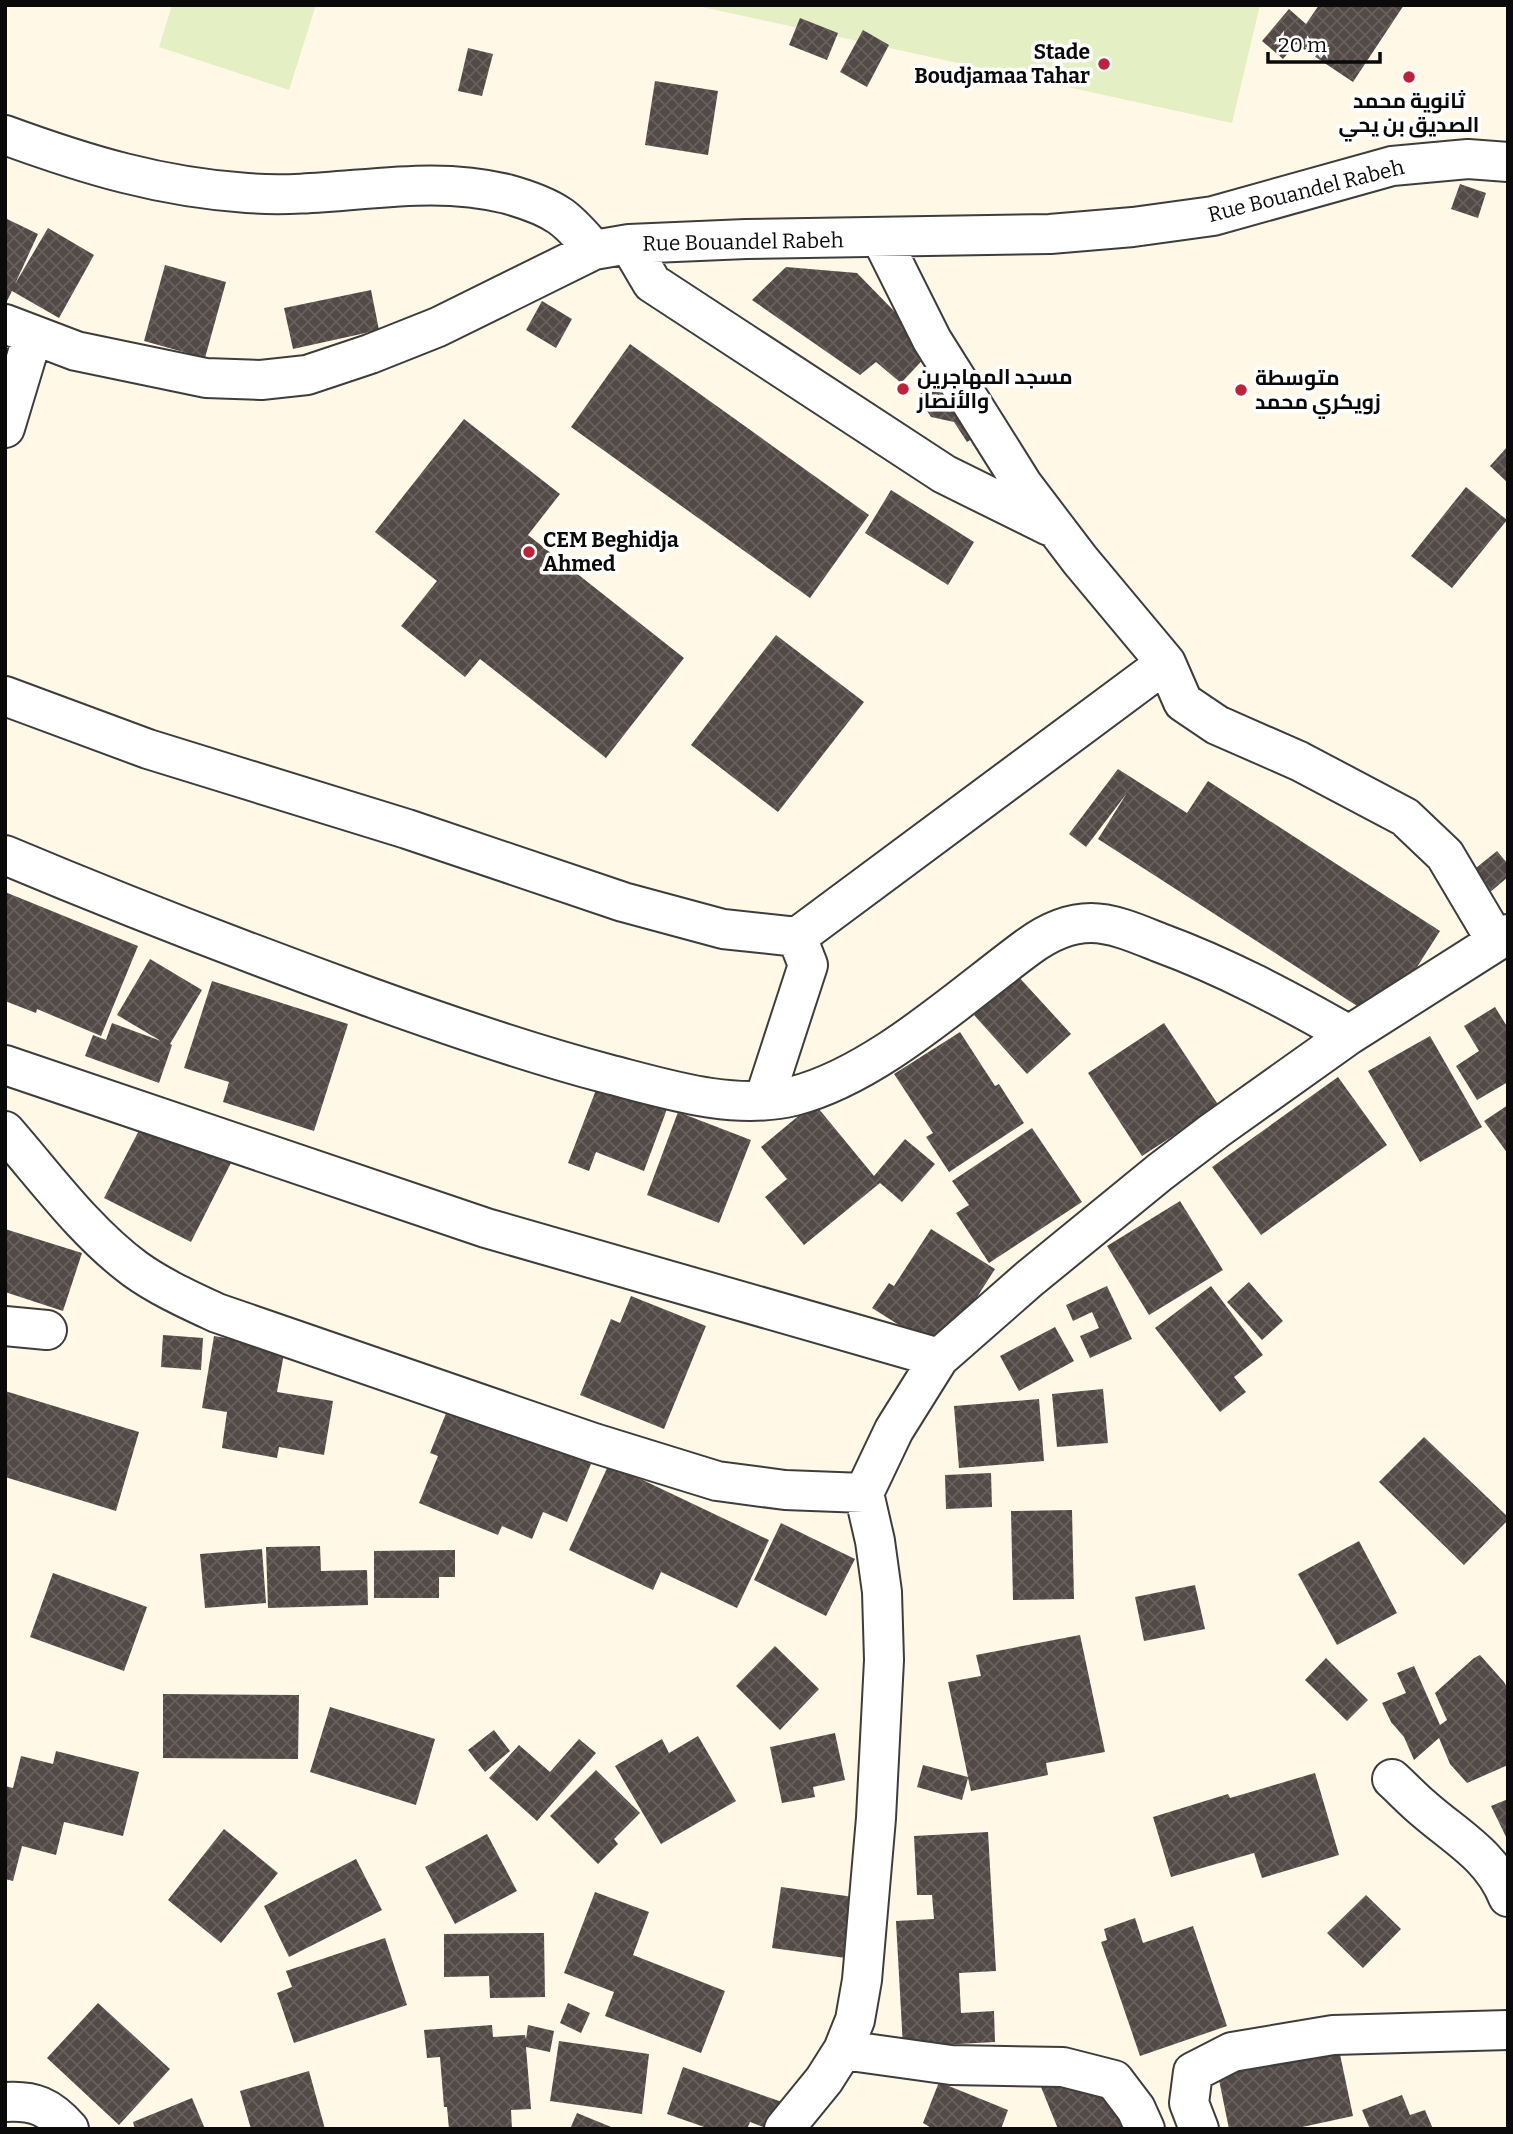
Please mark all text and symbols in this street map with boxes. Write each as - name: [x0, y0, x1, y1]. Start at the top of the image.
- scale bar: [1268, 21, 1380, 65]
- text: 20 m: [1278, 32, 1327, 58]
- place label: Stade Boudjamaa Tahar: [914, 39, 1090, 89]
- marker: Stade Boudjamaa Tahar: [1096, 56, 1112, 72]
- marker: ثانوية محمد الصديق بن يحي: [1401, 69, 1417, 85]
- place label: ثانوية محمد الصديق بن يحي: [1339, 88, 1479, 142]
- street label: Rue Bouandel Rabeh: [1205, 154, 1407, 228]
- street label: Rue Bouandel Rabeh: [642, 227, 844, 257]
- place label: مسجد المهاجرين والأنصار: [916, 364, 1073, 414]
- place label: متوسطة زويكري محمد: [1255, 365, 1381, 419]
- marker: مسجد المهاجرين والأنصار: [895, 381, 911, 397]
- marker: متوسطة زويكري محمد: [1233, 382, 1249, 398]
- place label: CEM Beghidja Ahmed: [543, 527, 679, 577]
- marker: CEM Beghidja Ahmed: [521, 544, 537, 560]

